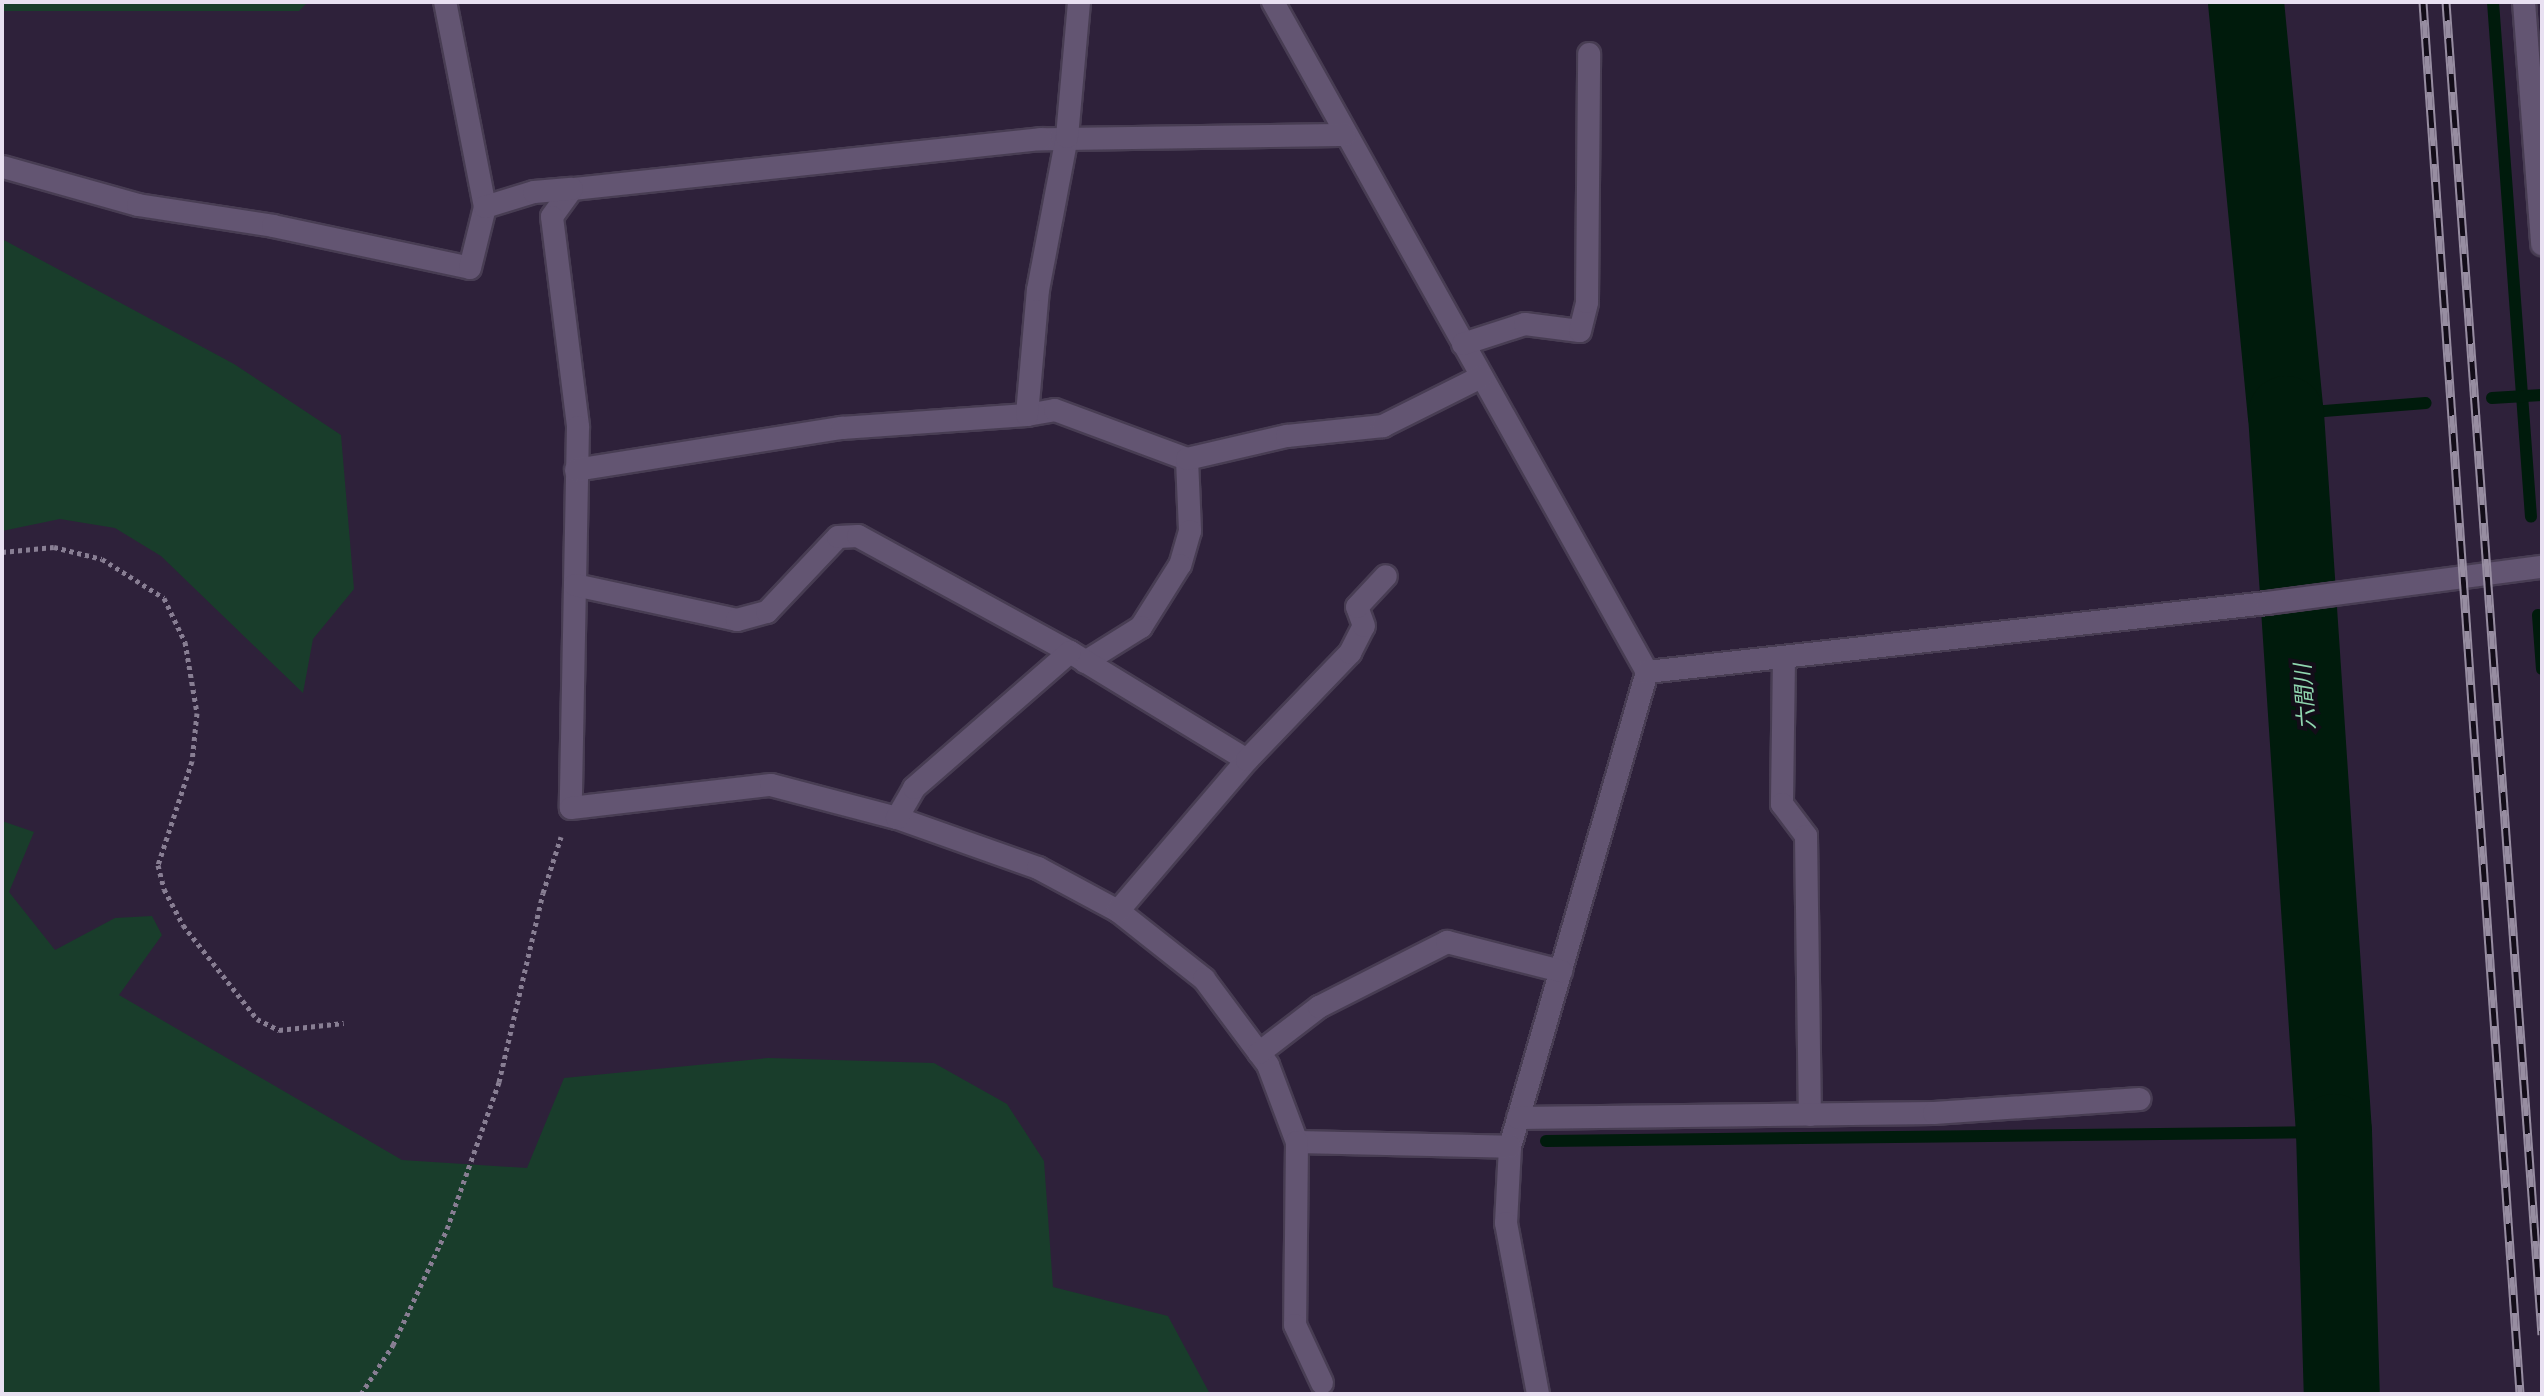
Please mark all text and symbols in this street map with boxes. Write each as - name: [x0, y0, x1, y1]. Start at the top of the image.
- water label: 六間川: [2290, 663, 2320, 731]

